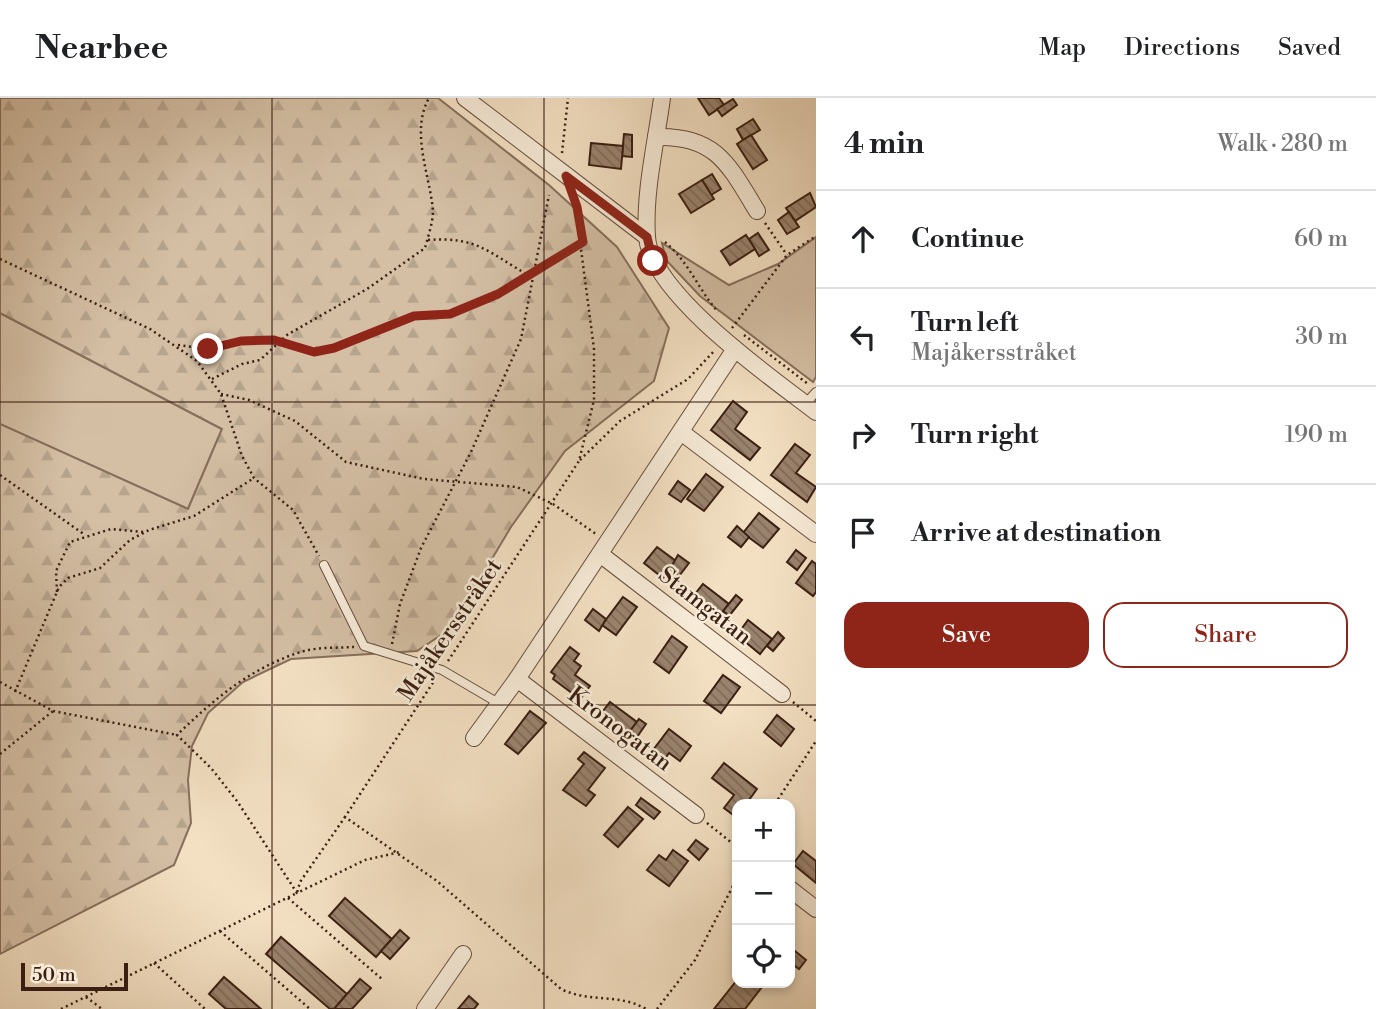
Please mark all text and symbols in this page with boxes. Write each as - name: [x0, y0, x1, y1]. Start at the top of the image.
- text: Nearbee: [35, 28, 168, 69]
- text: Map: [1039, 33, 1086, 63]
- text: Directions: [1124, 33, 1240, 63]
- text: Saved: [1278, 33, 1341, 63]
- text: 4 min: [844, 125, 924, 163]
- text: Walk · 280 m: [1218, 130, 1348, 158]
- icon: ahead: [844, 220, 882, 258]
- text: Continue: [911, 223, 1024, 255]
- text: 60 m: [1294, 225, 1348, 253]
- route start: [637, 245, 668, 276]
- text: Turn left: [911, 307, 1019, 339]
- icon: left: [844, 318, 882, 356]
- text: 30 m: [1295, 323, 1348, 351]
- route end: [192, 333, 223, 364]
- text: Majåkersstråket: [911, 339, 1077, 367]
- icon: right: [844, 416, 882, 454]
- text: Turn right: [911, 419, 1039, 451]
- text: 190 m: [1285, 421, 1348, 449]
- icon: arrive: [844, 514, 882, 552]
- text: Arrive at destination: [911, 517, 1161, 549]
- street label: Majåkersstråket: [392, 553, 508, 707]
- street label: Stamgatan: [653, 561, 758, 651]
- button: Save: [844, 602, 1089, 668]
- button: Share: [1103, 602, 1348, 668]
- street label: Kronogatan: [562, 681, 678, 777]
- map controls: [732, 799, 795, 988]
- button: +: [732, 799, 795, 862]
- button: −: [732, 862, 795, 925]
- button: locate: [732, 925, 795, 988]
- scale bar: [21, 960, 128, 992]
- text: 50 m: [32, 963, 76, 987]

